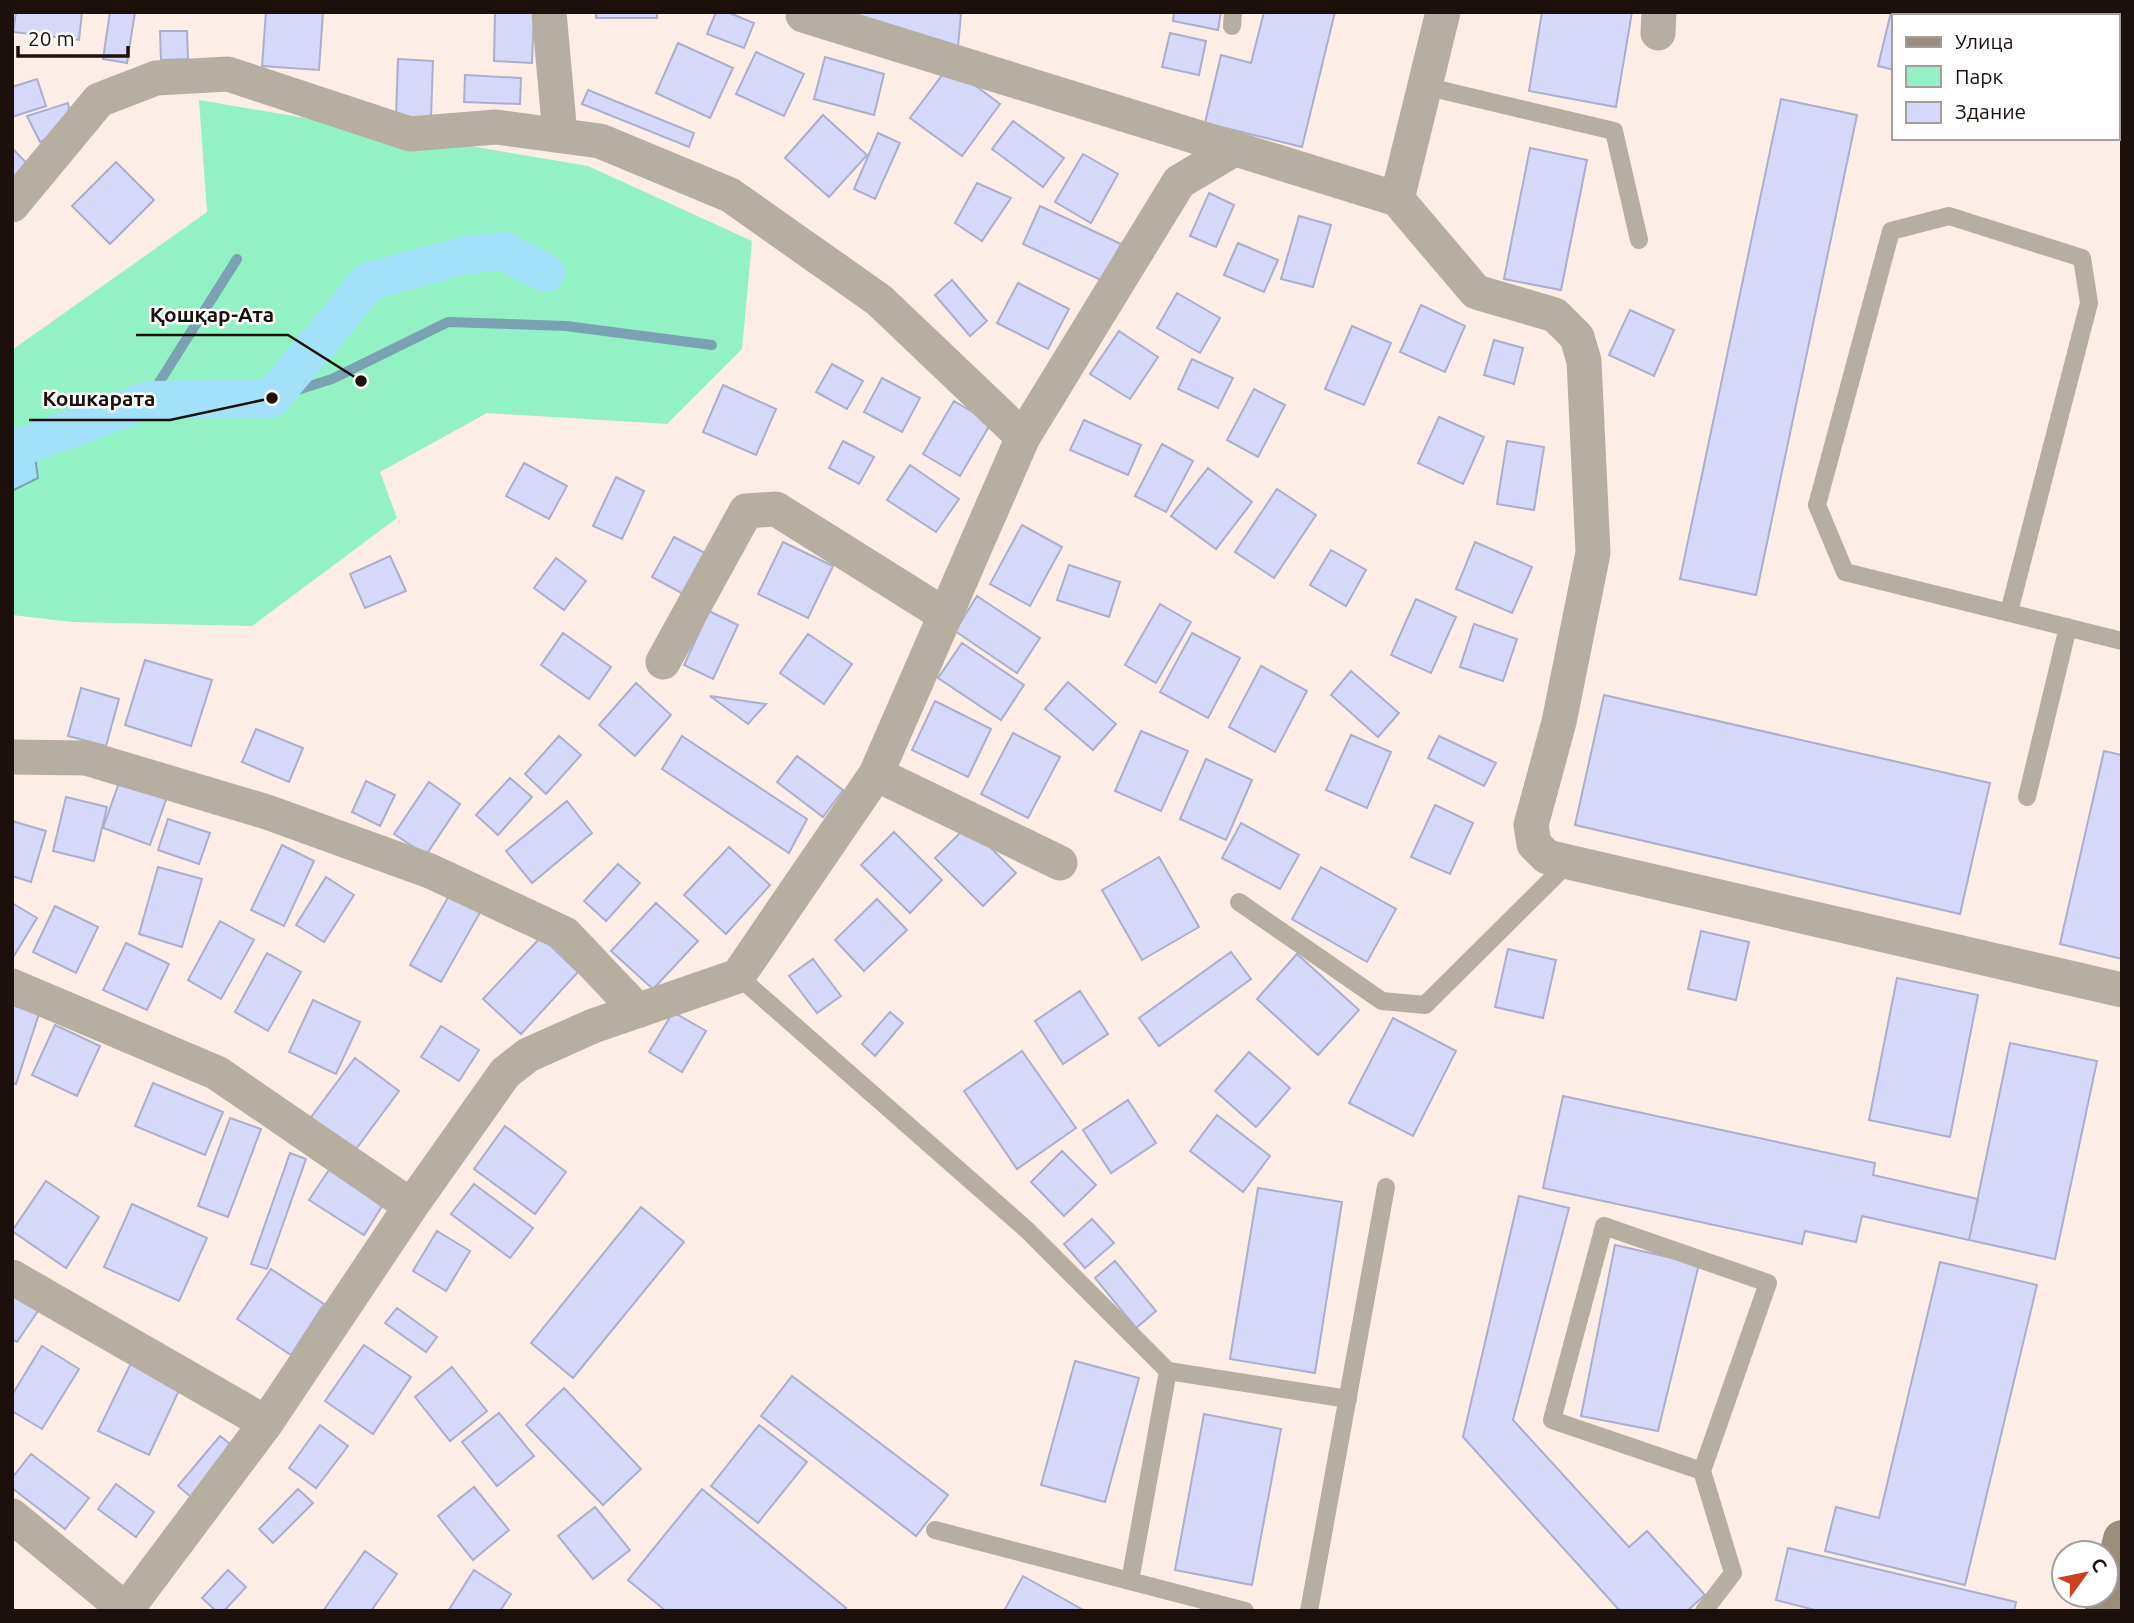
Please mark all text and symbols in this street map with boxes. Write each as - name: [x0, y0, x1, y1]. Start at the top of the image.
- scale bar: [18, 14, 128, 58]
- legend: [1892, 14, 2120, 140]
- text: 20 m: [28, 26, 75, 50]
- text: Улица: [1955, 29, 2013, 53]
- text: Парк: [1955, 64, 2004, 88]
- text: Здание: [1955, 99, 2026, 123]
- callout: Қошқар-Ата: [136, 293, 288, 335]
- text: Қошқар-Ата: [150, 302, 274, 326]
- callout: Кошкарата: [29, 378, 170, 420]
- text: Кошкарата: [43, 386, 155, 410]
- north arrow: [2050, 1539, 2120, 1609]
- text: С: [2087, 1554, 2112, 1576]

